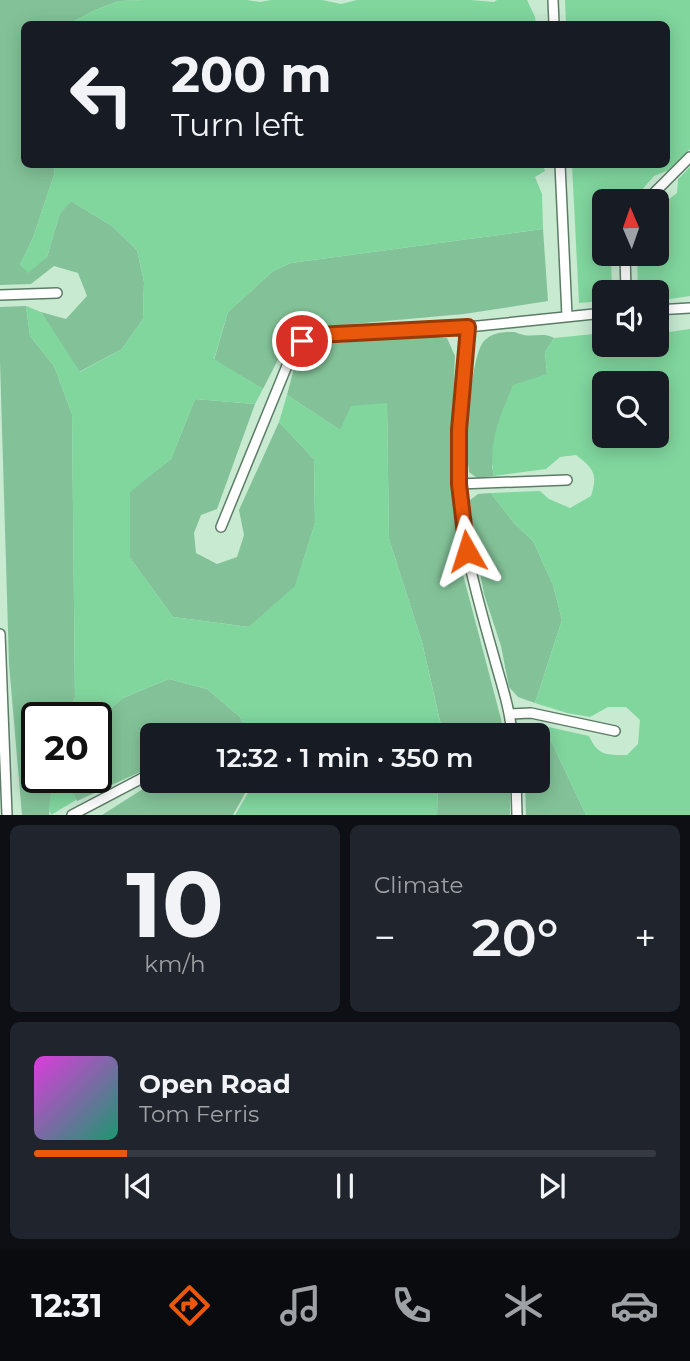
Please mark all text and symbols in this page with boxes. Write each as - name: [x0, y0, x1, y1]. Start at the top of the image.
- text: 200 m: [171, 45, 332, 104]
- icon: left: [56, 49, 147, 140]
- text: Turn left: [171, 105, 305, 144]
- north arrow: [592, 189, 668, 266]
- map controls: [592, 189, 669, 448]
- button: sound: [592, 280, 669, 357]
- pin: [272, 311, 332, 371]
- icon: arrive: [283, 322, 321, 360]
- button: search: [592, 371, 669, 448]
- position arrow: [430, 514, 504, 588]
- speed limit sign: 20: [21, 702, 112, 793]
- text: 12:32 · 1 min · 350 m: [217, 742, 473, 774]
- text: 10: [126, 849, 224, 960]
- text: Climate: [374, 871, 463, 899]
- text: 20°: [471, 906, 559, 969]
- text: −: [374, 914, 396, 961]
- text: +: [634, 914, 656, 961]
- text: km/h: [144, 950, 206, 978]
- text: Open Road: [139, 1068, 291, 1100]
- text: Tom Ferris: [139, 1100, 259, 1128]
- icon: previous: [119, 1167, 157, 1205]
- icon: pause: [326, 1167, 364, 1205]
- icon: next: [533, 1167, 571, 1205]
- icon: directions: [165, 1281, 214, 1330]
- icon: music: [276, 1281, 325, 1330]
- icon: phone: [387, 1281, 436, 1330]
- icon: climate: [499, 1281, 548, 1330]
- icon: car: [610, 1281, 659, 1330]
- text: 12:31: [31, 1286, 102, 1325]

